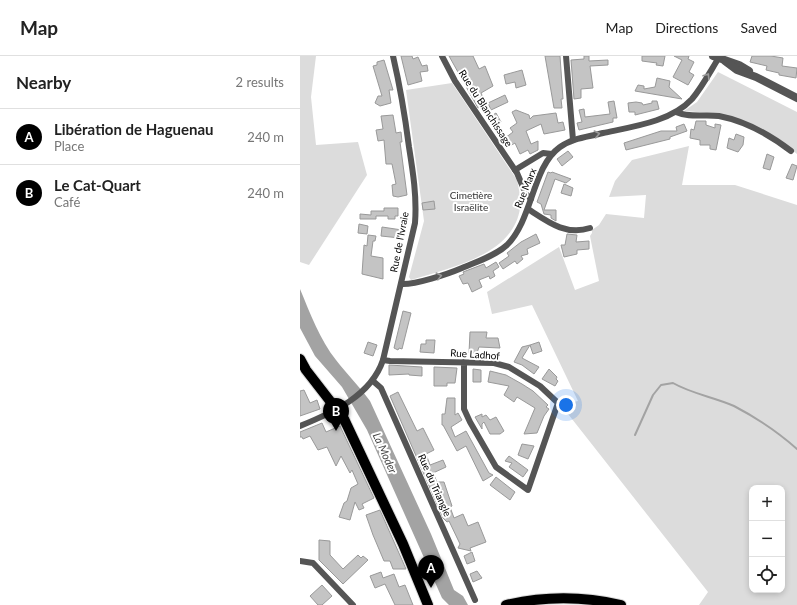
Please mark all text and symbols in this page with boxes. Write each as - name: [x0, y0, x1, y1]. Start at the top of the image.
- text: Map: [20, 16, 58, 39]
- text: Map: [606, 19, 633, 36]
- text: Directions: [655, 19, 718, 36]
- text: Saved: [740, 19, 777, 36]
- street label: Rue du Blanchissage: [457, 67, 515, 149]
- text: Nearby: [16, 72, 71, 93]
- one-way arrow: [702, 73, 710, 80]
- text: 2 results: [236, 74, 284, 90]
- text: Libération de Haguenau: [54, 120, 214, 138]
- text: A: [24, 129, 34, 145]
- text: 240 m: [247, 129, 284, 145]
- one-way arrow: [594, 131, 600, 139]
- text: Place: [54, 138, 84, 154]
- street label: Rue Marx: [512, 166, 538, 210]
- text: Le Cat-Quart: [54, 176, 141, 194]
- text: B: [25, 185, 33, 201]
- text: 240 m: [247, 185, 284, 201]
- park label: Cimetière Israëlite: [450, 189, 492, 213]
- text: Café: [54, 194, 80, 210]
- street label: Rue de l'Ivraie: [387, 211, 411, 273]
- one-way arrow: [435, 272, 442, 281]
- street label: Rue Ladhof: [450, 346, 501, 362]
- your location: [556, 395, 576, 415]
- pin: B: [323, 398, 349, 431]
- water label: La Moder: [371, 430, 400, 475]
- street label: Rue du Triangle: [416, 452, 454, 518]
- map controls: [749, 485, 785, 593]
- button: +: [749, 485, 785, 521]
- button: −: [749, 521, 785, 557]
- pin: A: [418, 555, 444, 588]
- button: locate: [749, 557, 785, 593]

